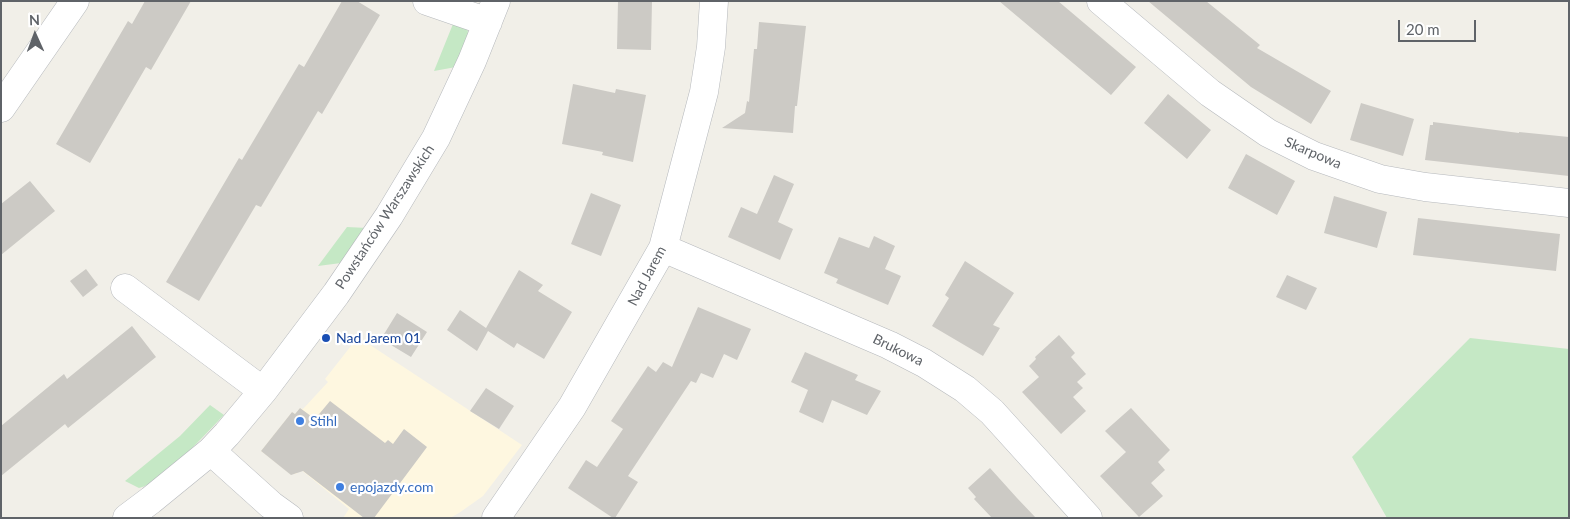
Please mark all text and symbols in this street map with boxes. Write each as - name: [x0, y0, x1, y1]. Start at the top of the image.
- north arrow: [10, 10, 60, 60]
- scale bar: [1400, 10, 1478, 42]
- text: N: [29, 11, 40, 28]
- text: 20 m: [1406, 20, 1440, 38]
- street label: Skarpowa: [1282, 134, 1344, 172]
- street label: Powstańców Warszawskich: [332, 142, 438, 292]
- street label: Nad Jarem: [624, 243, 670, 309]
- place label: Nad Jarem 01: [336, 330, 421, 346]
- street label: Brukowa: [870, 331, 926, 369]
- marker: Nad Jarem 01: [320, 332, 332, 344]
- place label: Stihl: [310, 413, 337, 429]
- marker: Stihl: [294, 415, 306, 427]
- place label: epojazdy.com: [350, 479, 434, 495]
- marker: epojazdy.com: [334, 481, 346, 493]

